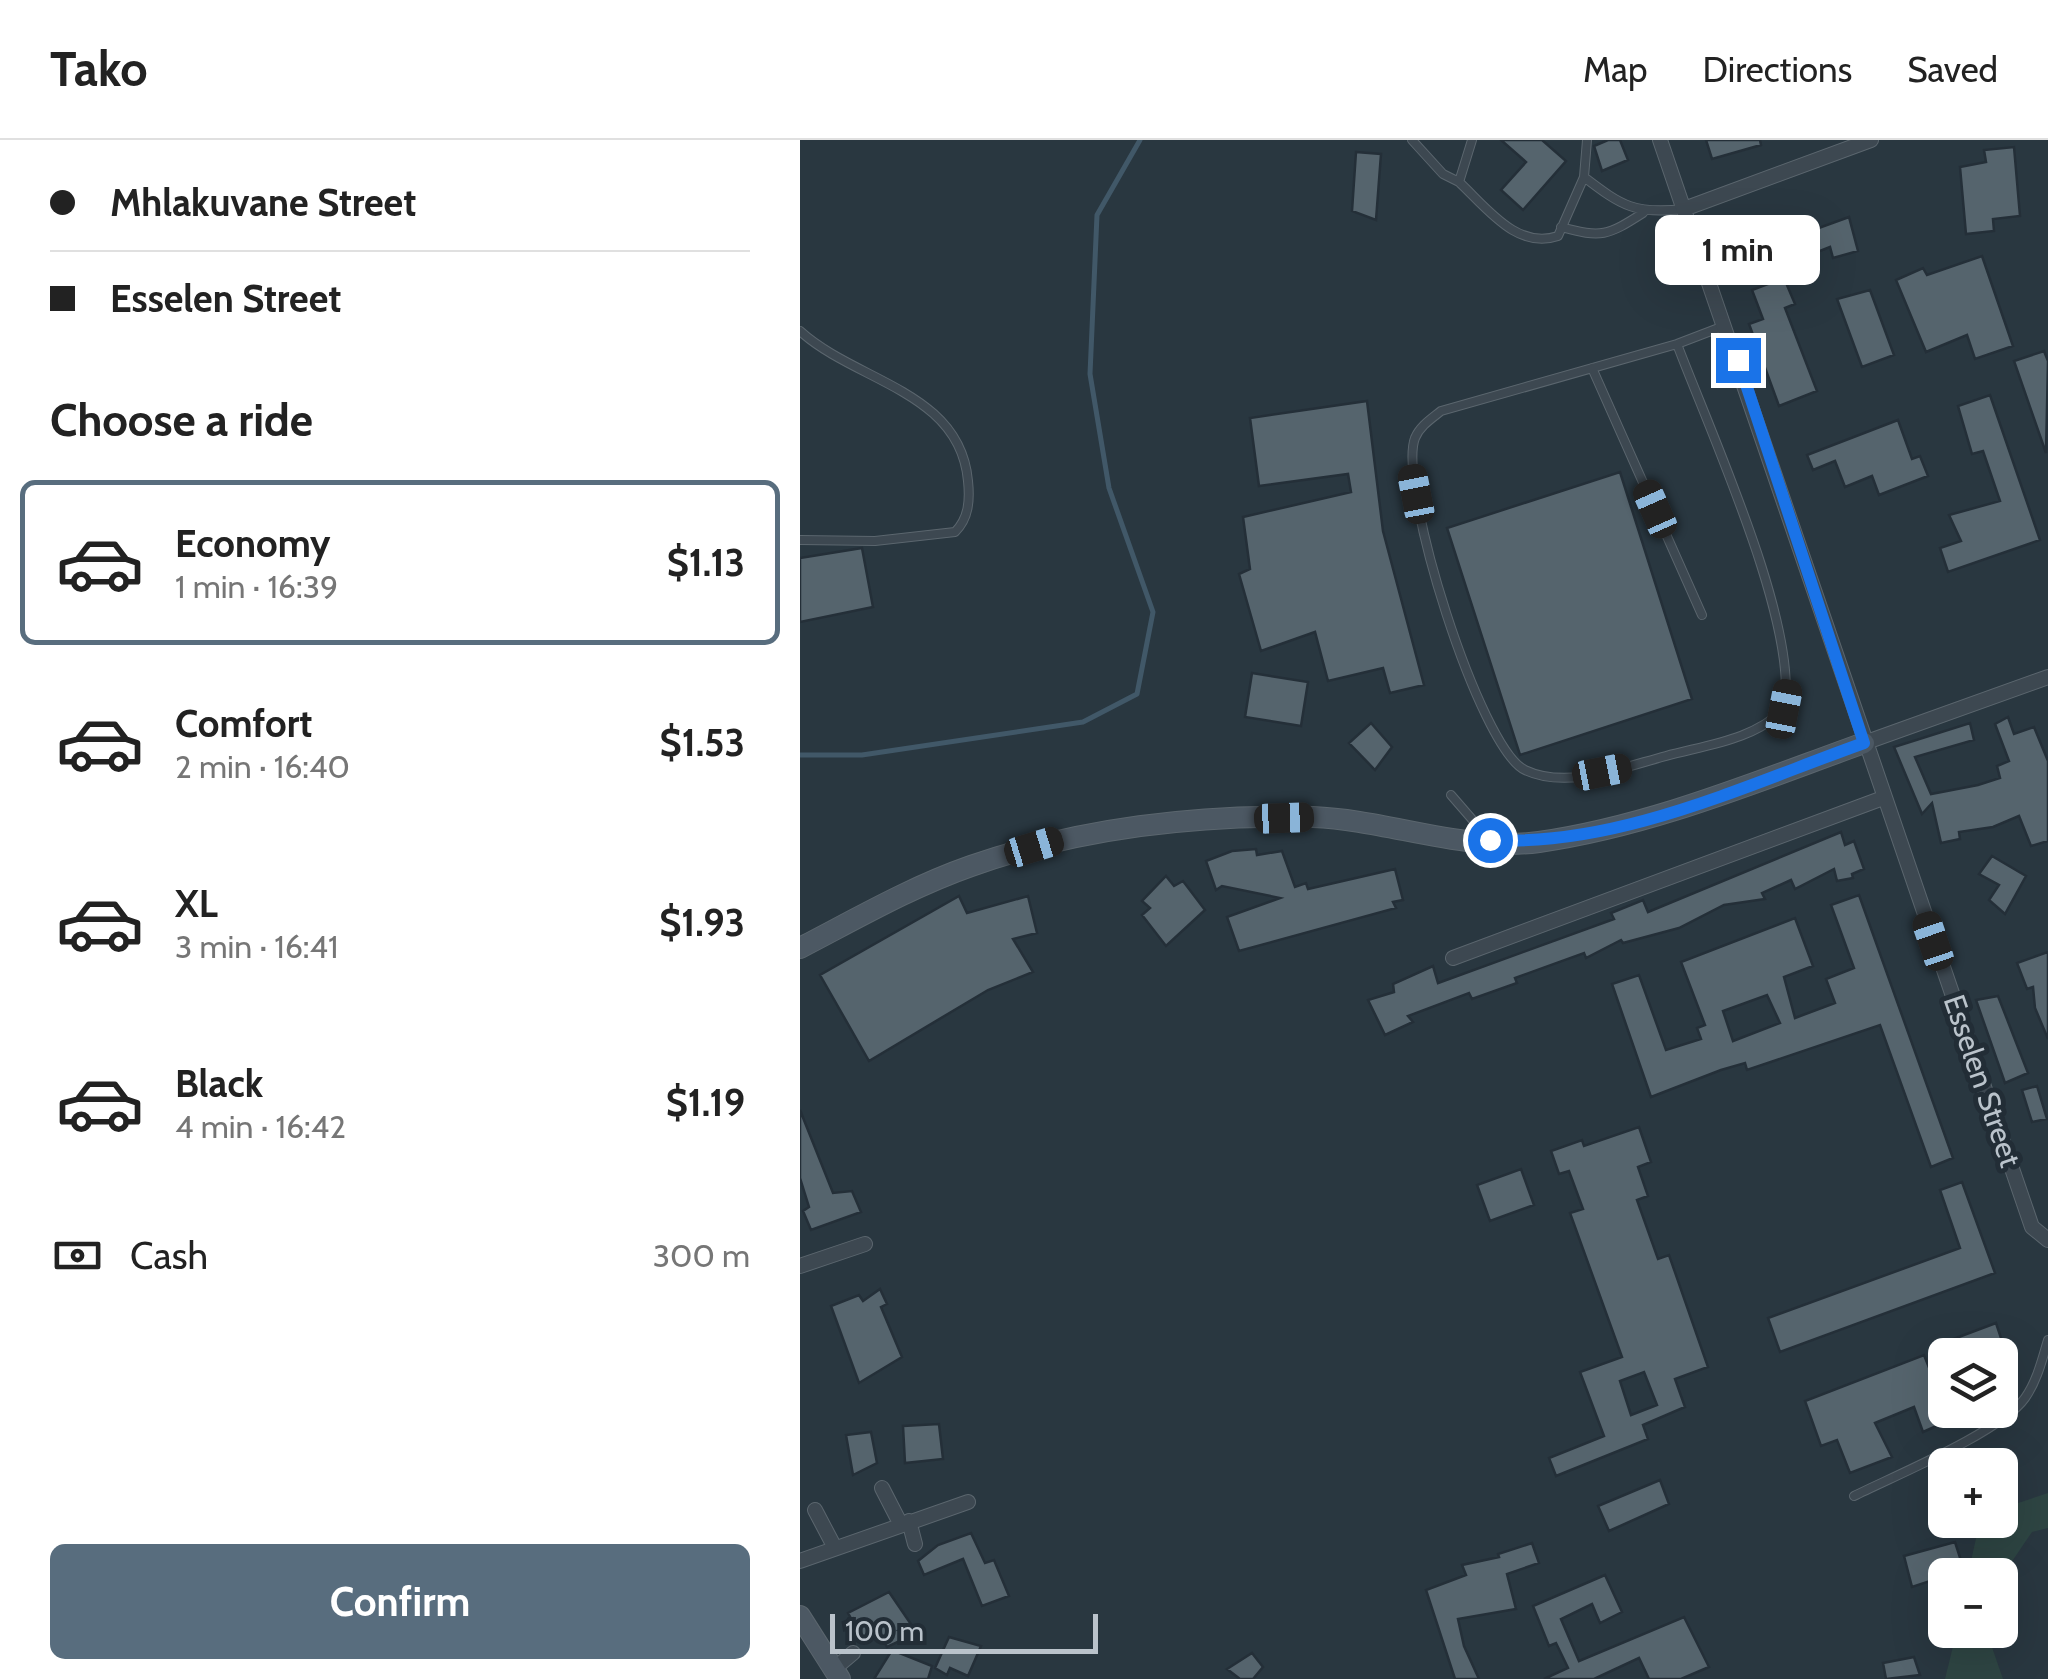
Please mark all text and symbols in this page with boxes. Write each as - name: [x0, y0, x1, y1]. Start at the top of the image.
- text: Tako: [50, 40, 148, 98]
- text: Map: [1583, 48, 1648, 91]
- text: Directions: [1703, 48, 1852, 91]
- text: Saved: [1907, 48, 1998, 91]
- text: Mhlakuvane Street: [110, 179, 416, 226]
- callout: 1 min: [1656, 215, 1820, 285]
- text: 1 min: [1701, 230, 1774, 269]
- text: Esselen Street: [110, 275, 341, 322]
- route end: [1716, 338, 1761, 383]
- text: Choose a ride: [50, 393, 313, 447]
- car: [1396, 462, 1436, 526]
- car: [1629, 475, 1681, 543]
- icon: car: [55, 518, 145, 608]
- text: Economy: [175, 520, 330, 567]
- text: $1.13: [667, 539, 745, 586]
- text: 1 min · 16:39: [175, 567, 338, 606]
- car: [1764, 677, 1804, 741]
- icon: car: [55, 698, 145, 788]
- text: Comfort: [175, 700, 312, 747]
- text: $1.53: [660, 719, 745, 766]
- text: 2 min · 16:40: [175, 747, 350, 786]
- car: [1570, 752, 1634, 792]
- car: [1253, 802, 1315, 834]
- route start: [1468, 818, 1513, 863]
- car: [1001, 824, 1067, 870]
- icon: car: [55, 878, 145, 968]
- text: XL: [175, 880, 218, 927]
- text: $1.93: [659, 899, 745, 946]
- car: [1909, 908, 1957, 974]
- text: 3 min · 16:41: [175, 927, 338, 966]
- street label: Esselen Street: [1936, 990, 2029, 1172]
- icon: car: [55, 1058, 145, 1148]
- text: Black: [175, 1060, 263, 1107]
- text: $1.19: [666, 1079, 745, 1126]
- text: 4 min · 16:42: [175, 1107, 346, 1146]
- icon: cash: [50, 1228, 105, 1283]
- text: Cash: [130, 1232, 208, 1279]
- text: 300 m: [653, 1236, 750, 1275]
- map controls: [1928, 1338, 2018, 1648]
- button: layers: [1928, 1338, 2018, 1428]
- button: +: [1928, 1448, 2018, 1538]
- button: Confirm: [50, 1544, 750, 1659]
- button: −: [1928, 1558, 2018, 1648]
- scale bar: [830, 1609, 1098, 1654]
- text: 100 m: [845, 1614, 924, 1648]

